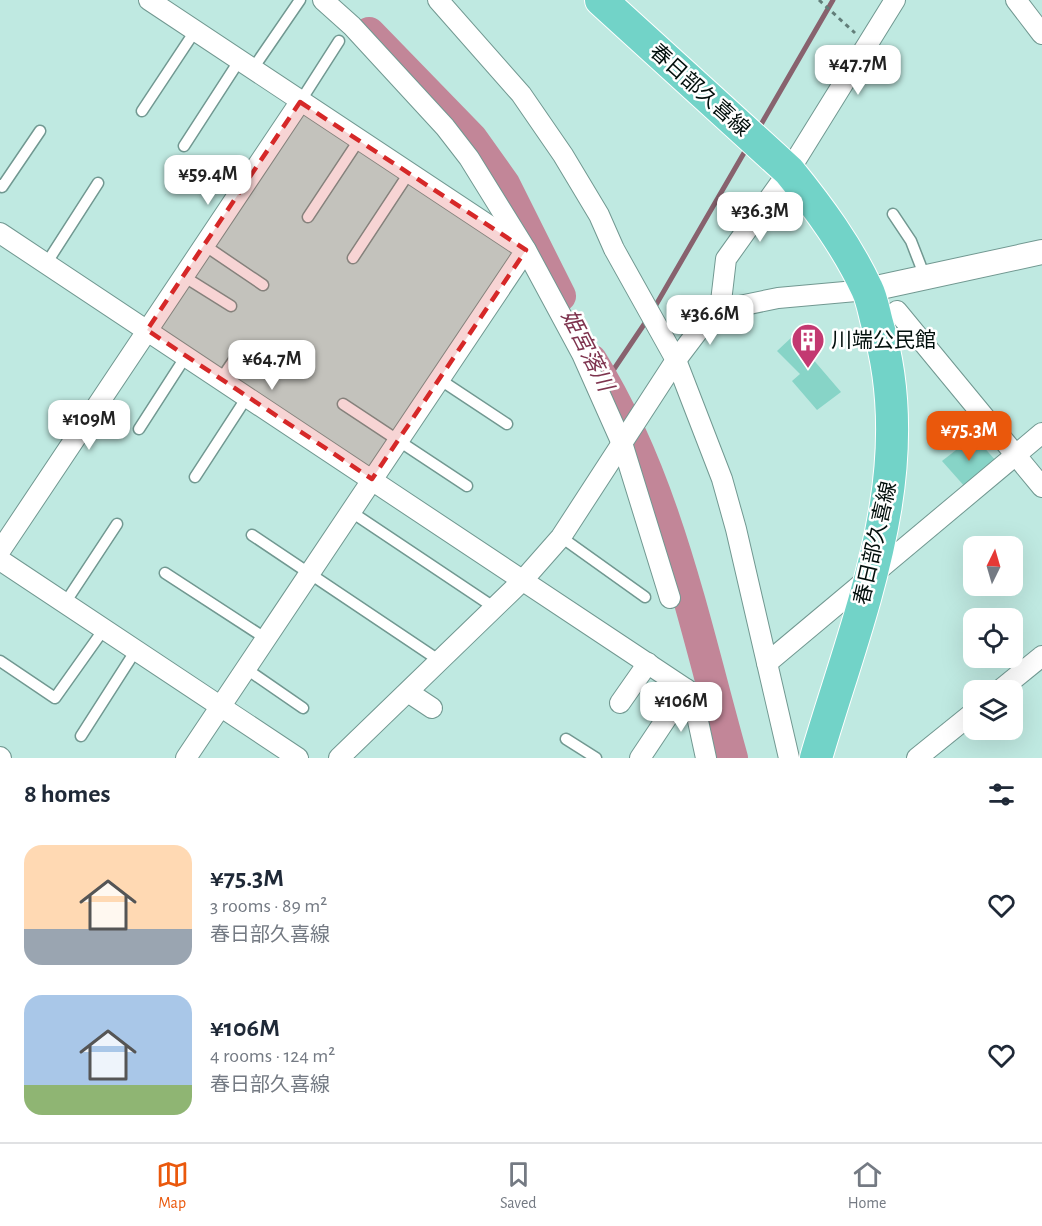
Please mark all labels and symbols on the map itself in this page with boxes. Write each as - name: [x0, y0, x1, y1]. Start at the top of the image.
- street label: 春日部久喜線: [646, 40, 754, 140]
- pin: ¥47.7M: [809, 45, 907, 96]
- pin: ¥59.4M: [159, 155, 257, 206]
- pin: ¥36.3M: [711, 192, 809, 243]
- pin: ¥36.6M: [661, 295, 759, 346]
- water label: 姫宮落川: [557, 306, 619, 396]
- building icon: 川端公民館: [790, 322, 826, 369]
- place label: 川端公民館: [831, 329, 936, 351]
- pin: ¥64.7M: [223, 340, 321, 391]
- pin: ¥109M: [47, 400, 131, 451]
- pin: ¥75.3M: [920, 411, 1018, 462]
- street label: 春日部久喜線: [850, 479, 900, 607]
- north arrow: [963, 536, 1023, 596]
- pin: ¥106M: [639, 682, 723, 733]

